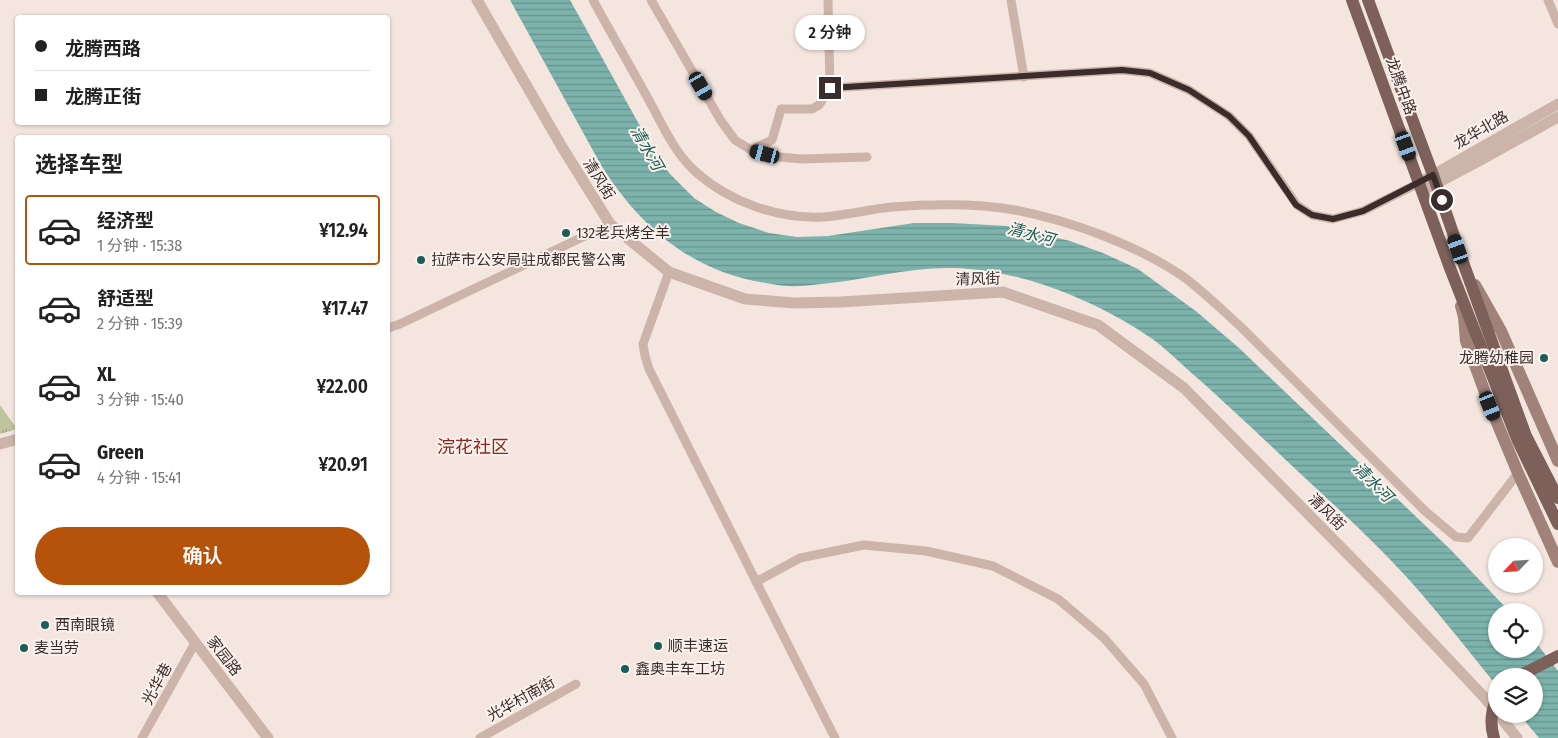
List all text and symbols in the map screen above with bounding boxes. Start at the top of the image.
callout: 2 分钟 [795,16,865,51]
text: 2 分钟 [809,23,851,42]
text: 龙腾西路 [65,37,141,60]
street label: 龙腾中路 [1382,55,1420,117]
car [687,69,714,103]
route end [819,77,841,99]
text: 龙腾正街 [65,85,141,108]
street label: 龙华北路 [1451,107,1511,153]
water label: 清水河 [627,122,669,176]
car [1393,129,1418,163]
car [748,143,781,165]
text: 选择车型 [35,151,123,178]
street label: 清风街 [579,155,619,203]
route start [1431,189,1453,211]
icon: car [37,208,82,253]
text: 经济型 [97,209,154,232]
text: ¥12.94 [319,219,368,242]
water label: 清水河 [1005,219,1060,250]
place label: 132老兵烤全羊 [576,224,670,242]
marker: 132老兵烤全羊 [560,227,572,239]
car [1446,232,1469,266]
text: 1 分钟 · 15:38 [97,236,182,255]
place label: 拉萨市公安局驻成都民警公寓 [431,251,626,269]
marker: 拉萨市公安局驻成都民警公寓 [415,254,427,266]
street label: 清风街 [955,270,1001,288]
icon: car [37,286,82,331]
text: 舒适型 [97,287,154,310]
text: ¥17.47 [322,297,368,320]
text: 2 分钟 · 15:39 [97,314,183,333]
place label: 龙腾幼稚园 [1459,349,1534,367]
marker: 龙腾幼稚园 [1538,352,1550,364]
text: XL [97,363,116,386]
icon: car [37,364,82,409]
text: ¥22.00 [317,375,368,398]
car [1477,389,1502,423]
text: 3 分钟 · 15:40 [97,390,184,409]
district label: 浣花社区 [437,436,509,458]
text: Green [97,441,144,464]
icon: car [37,442,82,487]
text: ¥20.91 [319,453,368,476]
water label: 清水河 [1349,458,1399,508]
text: 4 分钟 · 15:41 [97,468,181,487]
street label: 清风街 [1305,490,1349,534]
button: 确认 [35,527,370,585]
north arrow [1488,538,1542,592]
map controls [1488,538,1543,723]
button: locate [1488,603,1543,658]
place label: 西南眼镜 [55,616,115,634]
marker: 西南眼镜 [39,619,51,631]
street label: 家园路 [203,633,245,679]
place label: 顺丰速运 [668,637,728,655]
place label: 麦当劳 [34,639,79,657]
marker: 顺丰速运 [652,640,664,652]
marker: 麦当劳 [18,642,30,654]
street label: 光华巷 [138,660,176,708]
place label: 鑫奥丰车工坊 [635,660,725,678]
marker: 鑫奥丰车工坊 [619,663,631,675]
button: layers [1488,668,1543,723]
street label: 光华村南街 [484,673,558,725]

